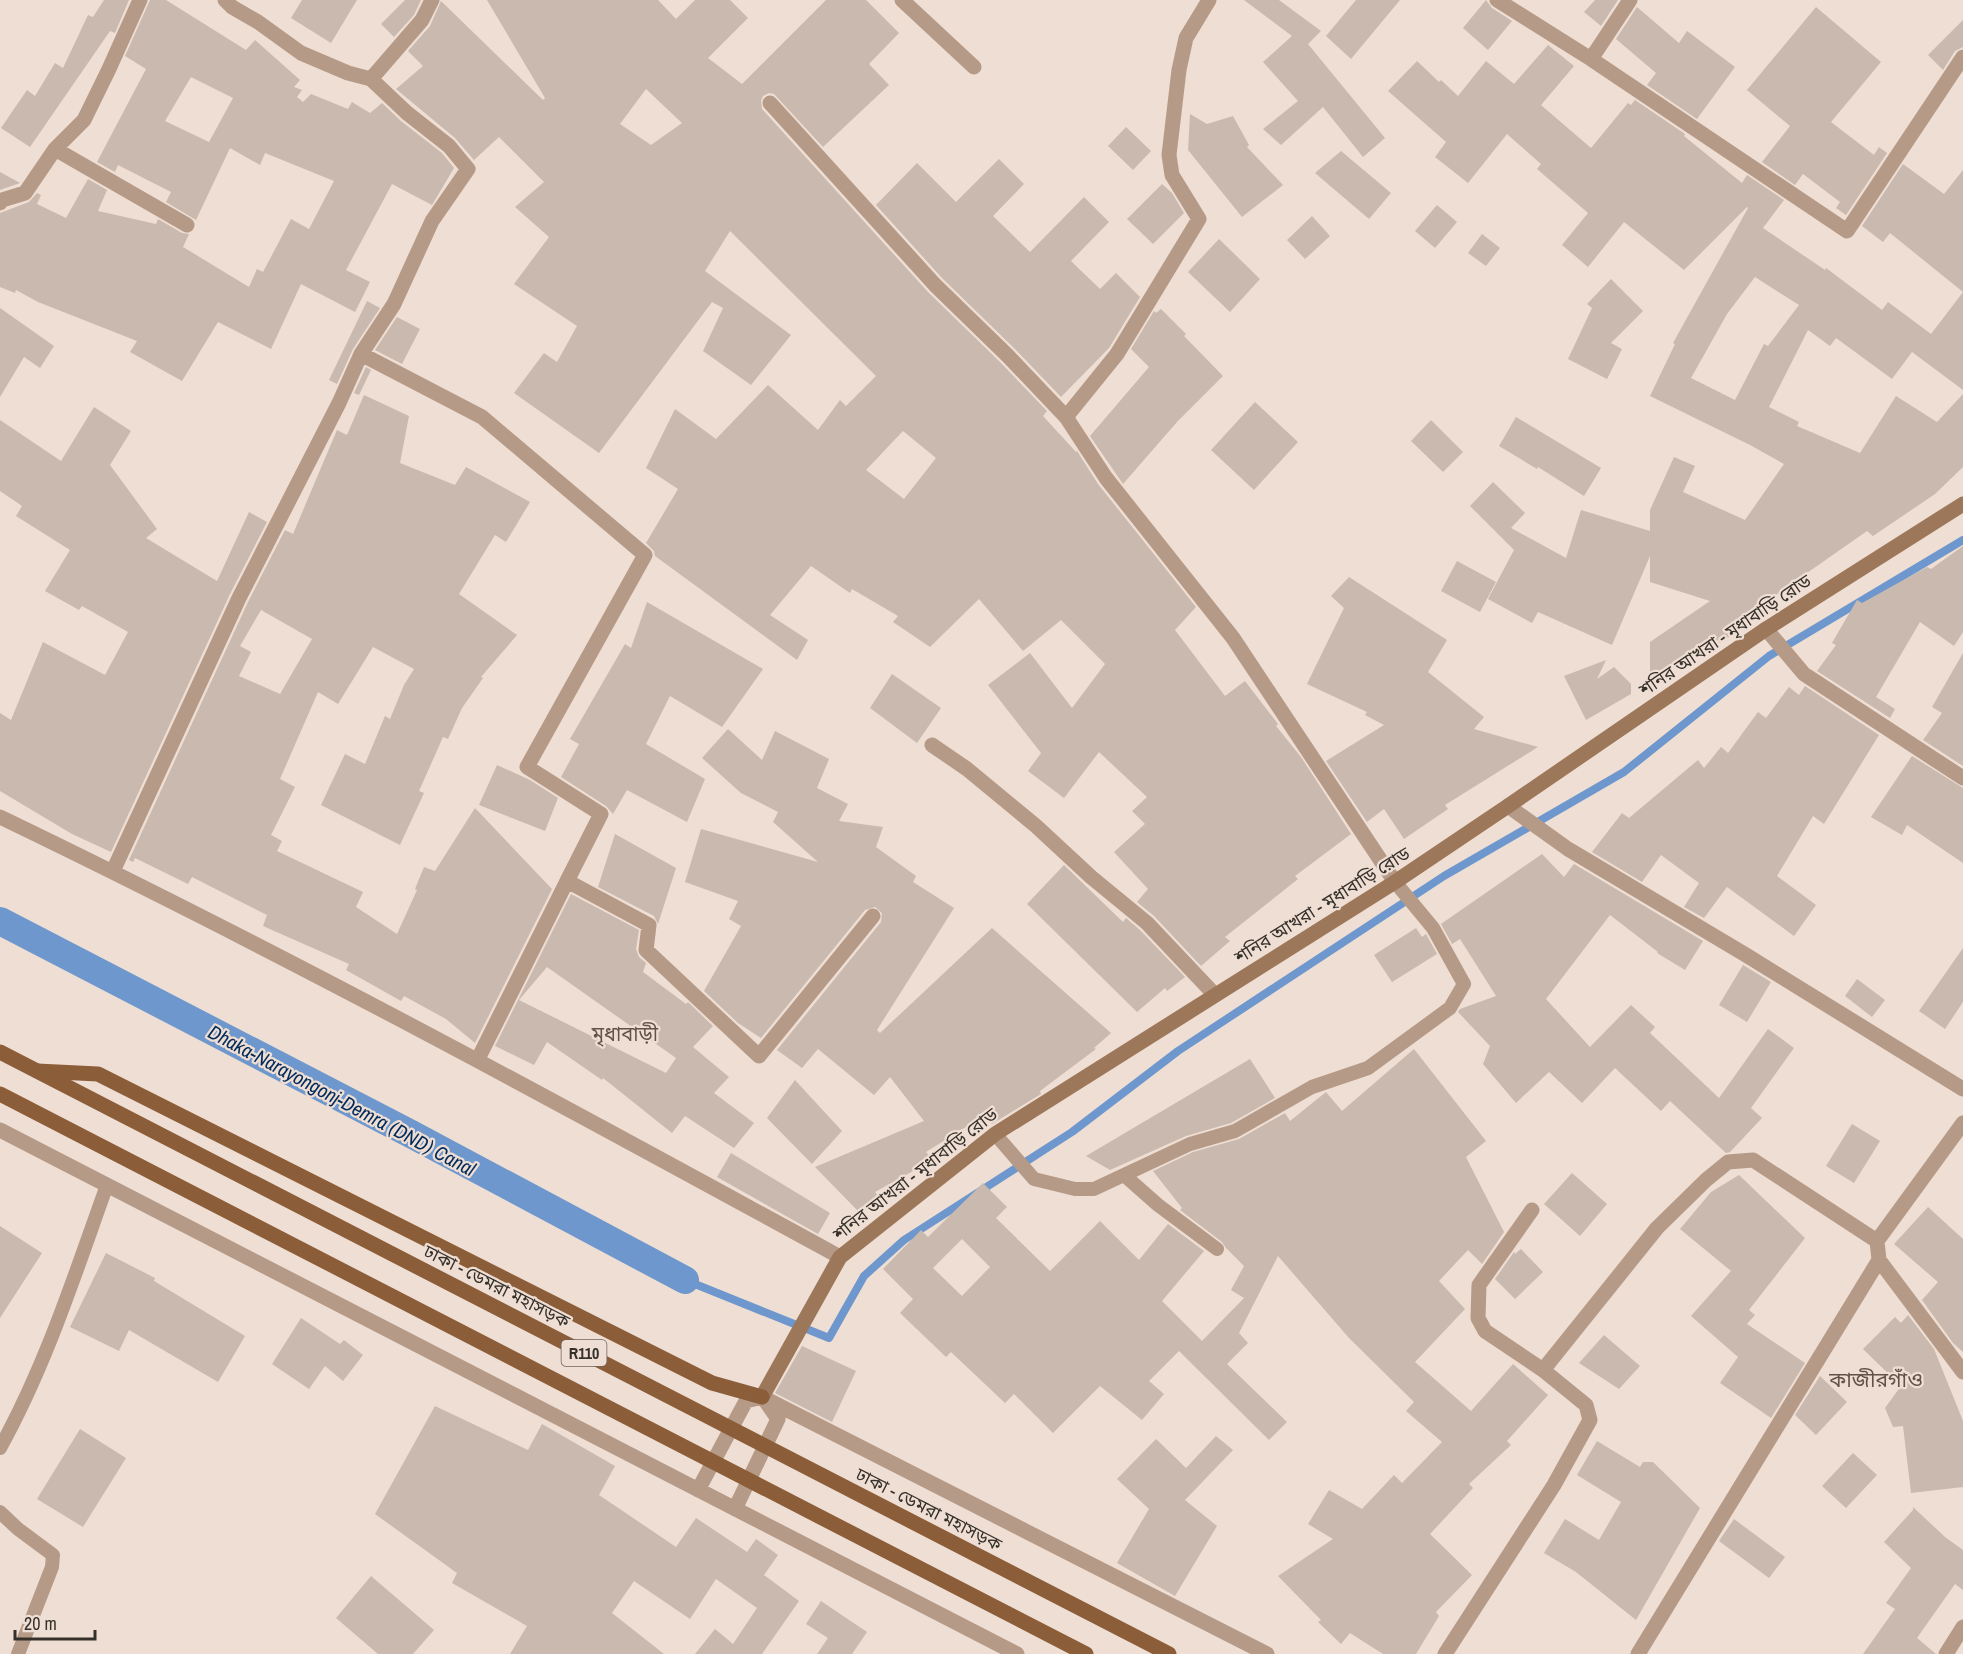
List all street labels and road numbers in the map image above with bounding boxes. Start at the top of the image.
street label: শনির আখরা - মৃধাবাড়ি রোড [1633,568,1816,703]
street label: শনির আখরা - মৃধাবাড়ি রোড [1229,841,1415,970]
street label: শনির আখরা - মৃধাবাড়ি রোড [827,1102,1003,1247]
street label: ঢাকা - ডেমরা মহাসড়ক [419,1238,575,1334]
road number: R110 [562,1340,606,1366]
street label: ঢাকা - ডেমরা মহাসড়ক [851,1461,1007,1557]

